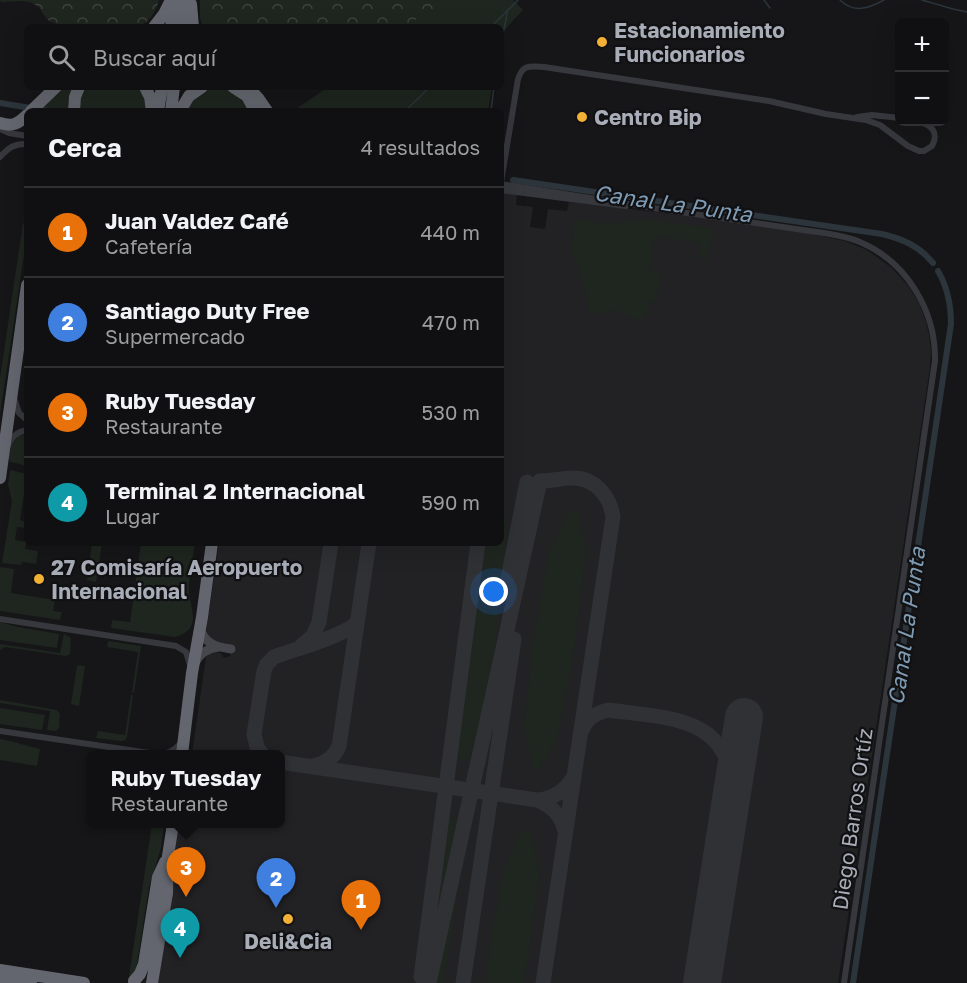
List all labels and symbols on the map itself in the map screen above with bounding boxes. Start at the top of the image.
place label: Estacionamiento Funcionarios [614,17,785,67]
marker: Estacionamiento Funcionarios [595,35,609,49]
place label: Centro Bip [594,104,702,130]
marker: Centro Bip [575,110,589,124]
water label: Canal La Punta [592,179,755,228]
water label: Canal La Punta [882,544,931,707]
place label: 27 Comisaría Aeropuerto Internacional [51,554,302,604]
marker: 27 Comisaría Aeropuerto Internacional [32,572,46,586]
your location [479,577,508,606]
street label: Diego Barros Ortíz [826,726,878,912]
pin: 3 [166,848,206,897]
pin: 2 [256,858,296,908]
pin: 1 [342,880,380,930]
pin: 4 [160,908,200,958]
marker: Deli&Cia [281,912,295,926]
place label: Deli&Cia [244,928,332,954]

